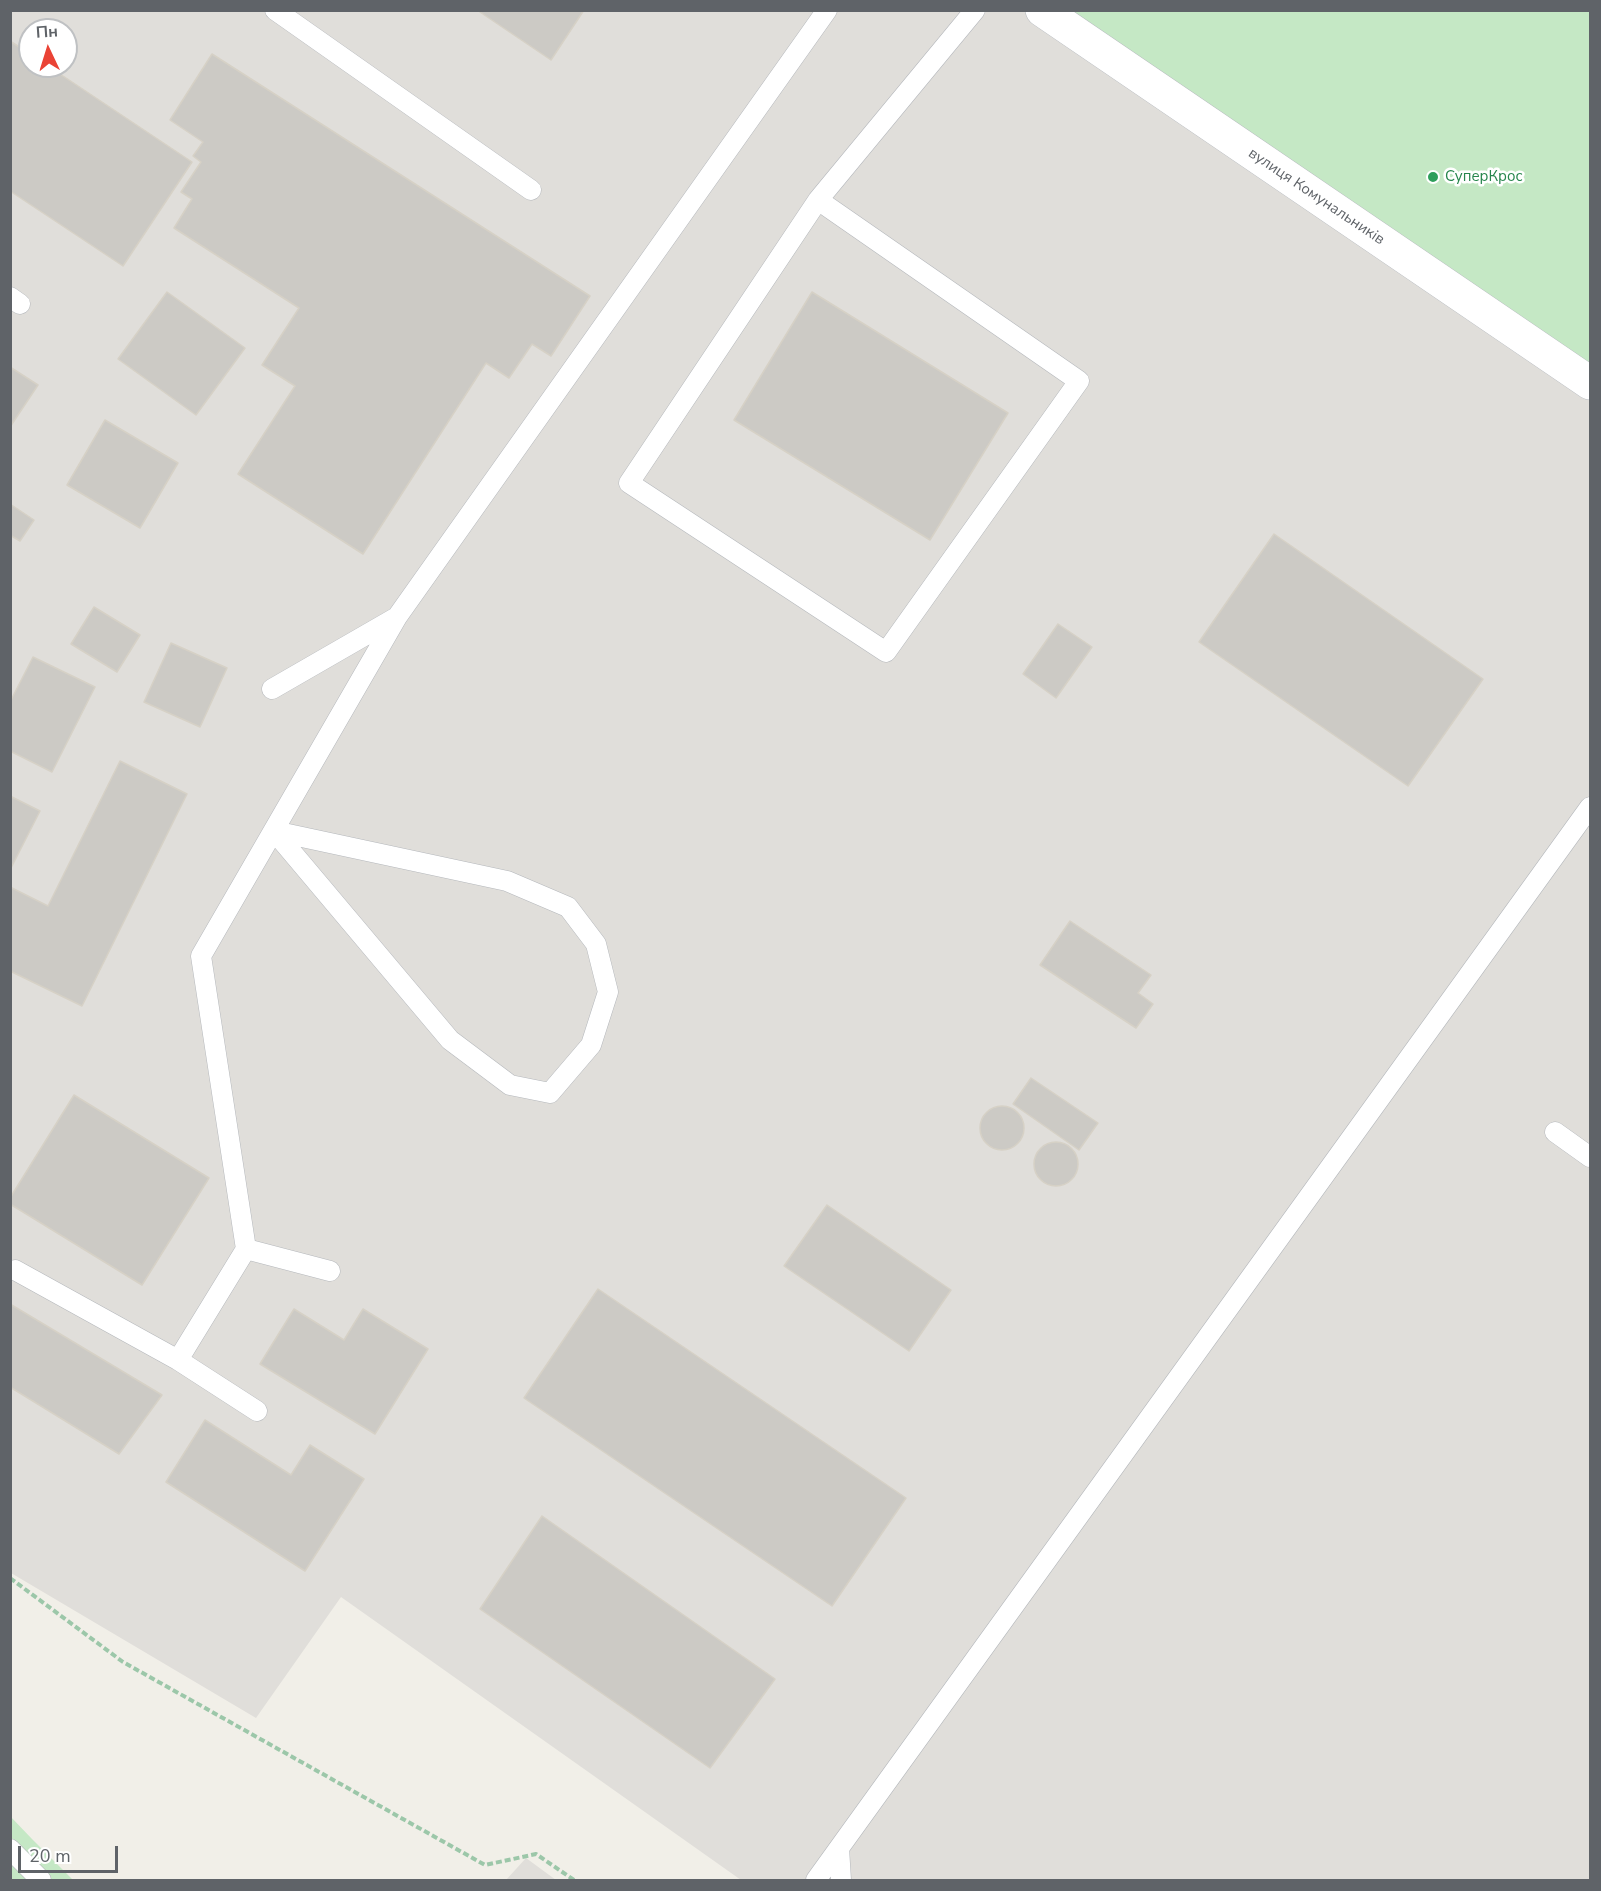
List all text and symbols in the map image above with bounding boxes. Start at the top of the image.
north arrow [18,18,78,78]
text: Пн [35,20,59,44]
street label: вулиця Комунальників [1244,145,1388,249]
place label: СуперКрос [1445,168,1523,186]
marker: СуперКрос [1426,170,1440,184]
scale bar [21,1834,122,1872]
text: 20 m [29,1844,71,1868]

